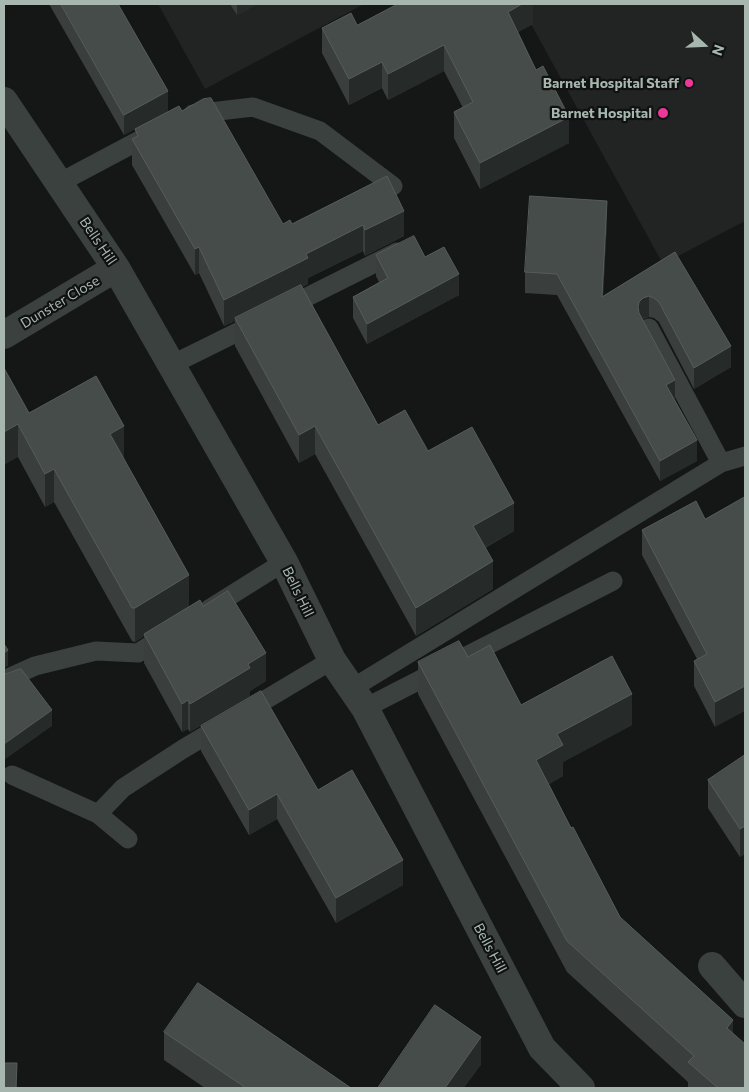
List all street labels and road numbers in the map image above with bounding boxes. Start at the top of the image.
street label: Bells Hill [76,214,120,268]
street label: Dunster Close [18,272,102,332]
street label: Bells Hill [279,564,317,620]
street label: Bells Hill [470,920,510,976]

